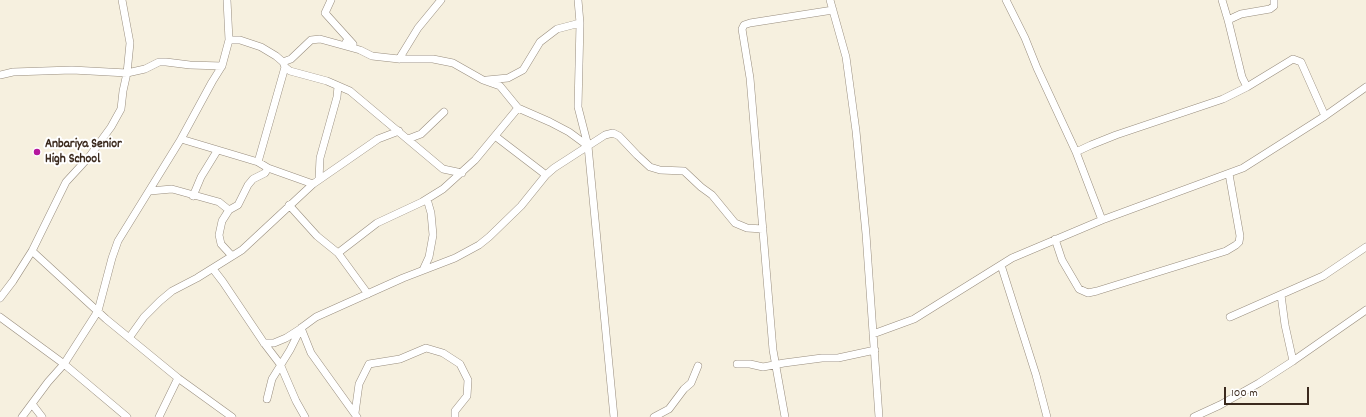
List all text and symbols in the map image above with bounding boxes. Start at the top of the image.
place label: Anbariya Senior High School [45,137,122,168]
marker: Anbariya Senior High School [32,147,42,157]
scale bar [1226,379,1311,405]
text: 100 m [1231,385,1258,402]

